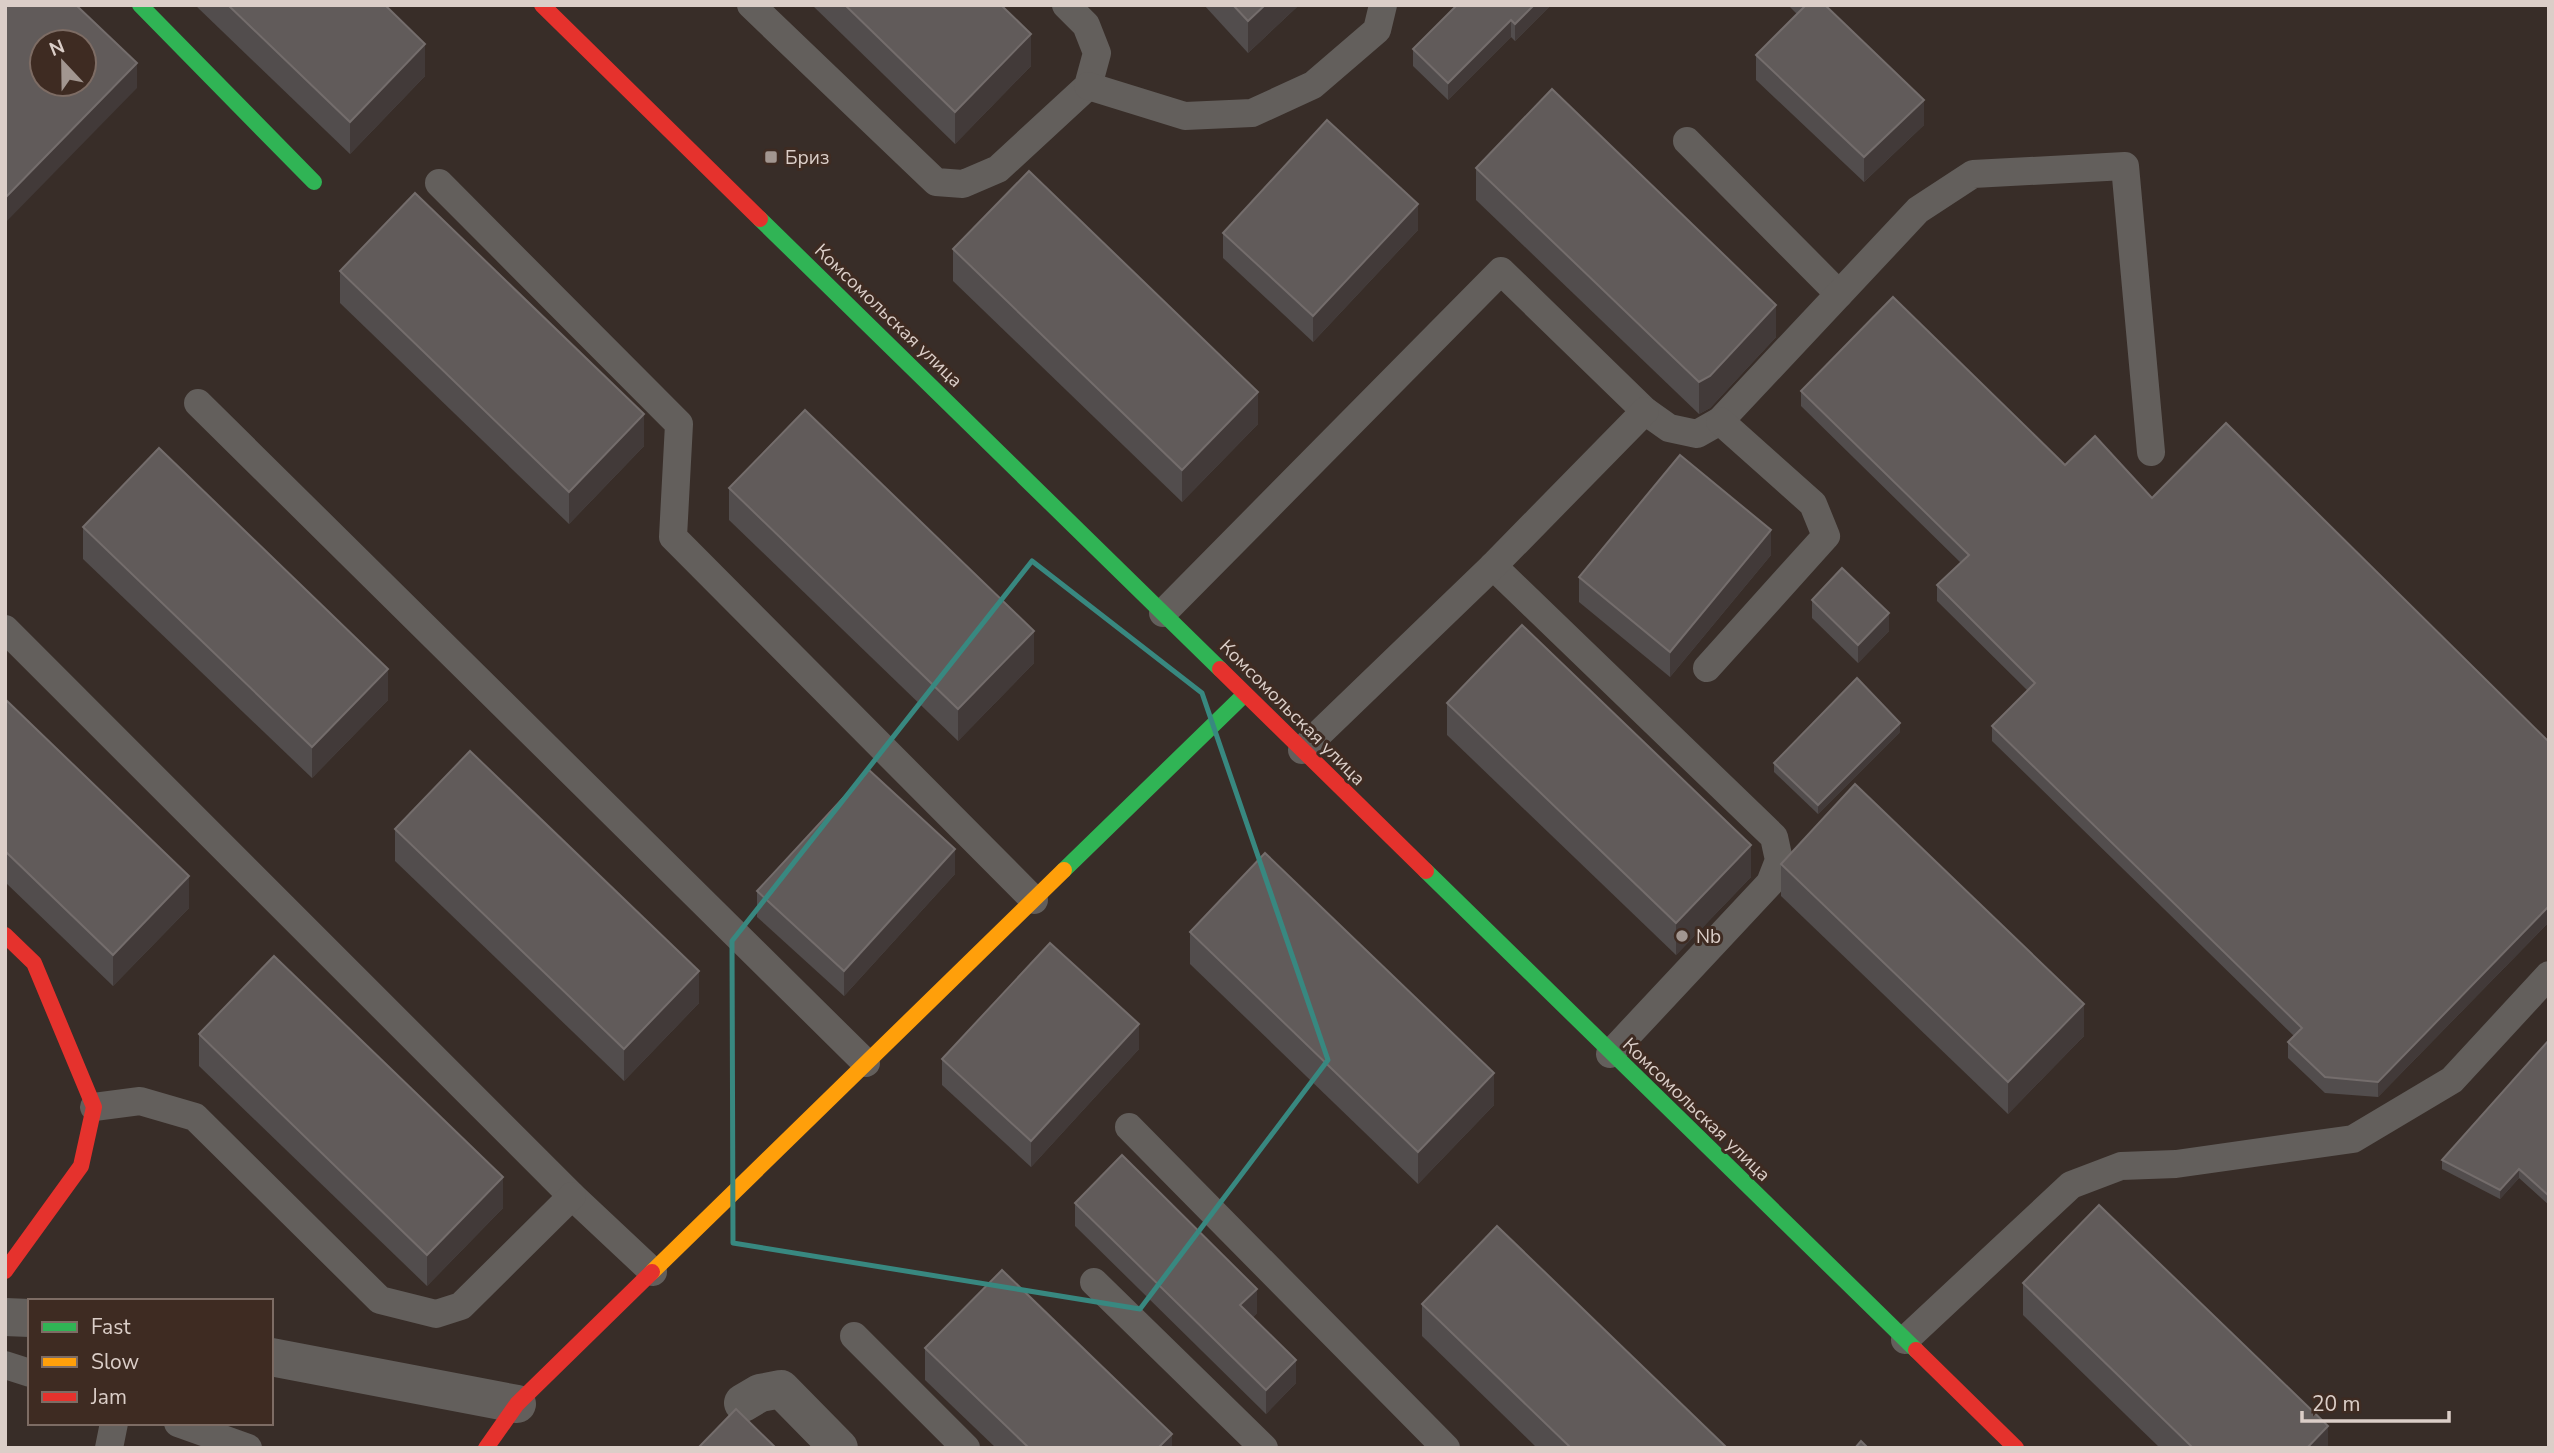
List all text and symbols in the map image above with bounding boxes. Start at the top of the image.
north arrow [28,28,98,98]
text: N [46,33,68,63]
place label: Бриз [785,145,829,171]
marker: Бриз [763,149,779,165]
street label: Комсомольская улица [809,238,968,393]
street label: Комсомольская улица [1214,634,1371,791]
place label: Nb [1696,924,1721,950]
marker: Nb [1674,928,1690,944]
street label: Комсомольская улица [1617,1032,1776,1187]
legend [28,1299,273,1425]
text: Fast [91,1313,131,1341]
text: Slow [91,1348,140,1376]
scale bar [2302,1380,2449,1424]
text: Jam [90,1383,127,1411]
text: 20 m [2312,1390,2361,1418]

